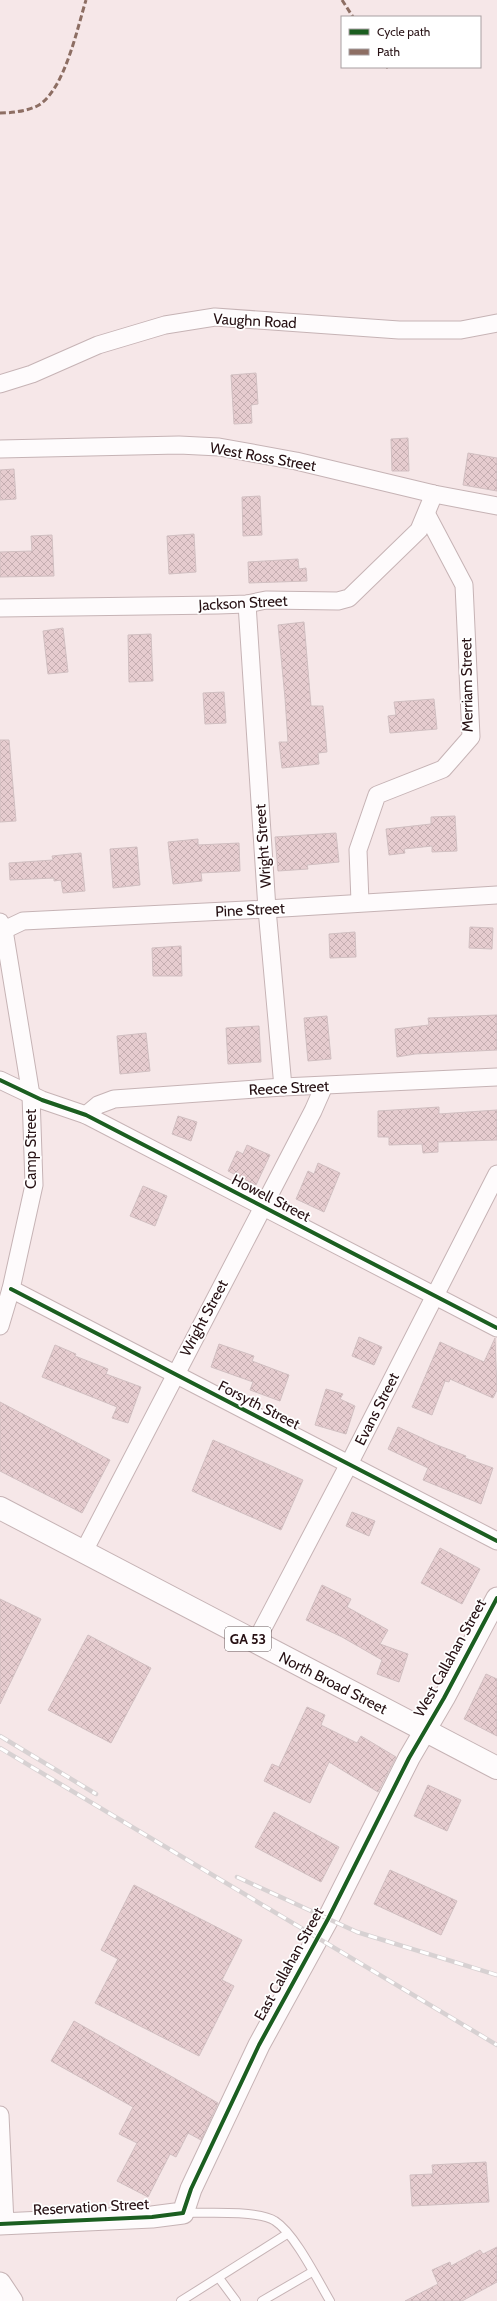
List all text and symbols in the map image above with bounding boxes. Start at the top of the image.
legend [341,16,481,68]
text: Cycle path [377,24,430,39]
text: Path [377,44,400,59]
street label: Vaughn Road [213,310,297,332]
street label: West Ross Street [209,439,317,475]
street label: Jackson Street [197,592,288,614]
street label: Merriam Street [457,638,477,732]
street label: Wright Street [251,803,275,889]
street label: Pine Street [215,899,285,921]
street label: Reece Street [248,1077,330,1099]
street label: Camp Street [22,1109,40,1189]
street label: Howell Street [229,1170,313,1226]
street label: Wright Street [176,1277,232,1359]
street label: Evans Street [351,1370,403,1448]
street label: Forsyth Street [215,1377,303,1433]
street label: West Callahan Street [410,1596,490,1720]
road number: GA 53 [225,1627,271,1651]
street label: North Broad Street [276,1648,390,1718]
street label: East Callahan Street [250,1904,328,2024]
street label: Reservation Street [32,2195,150,2219]

